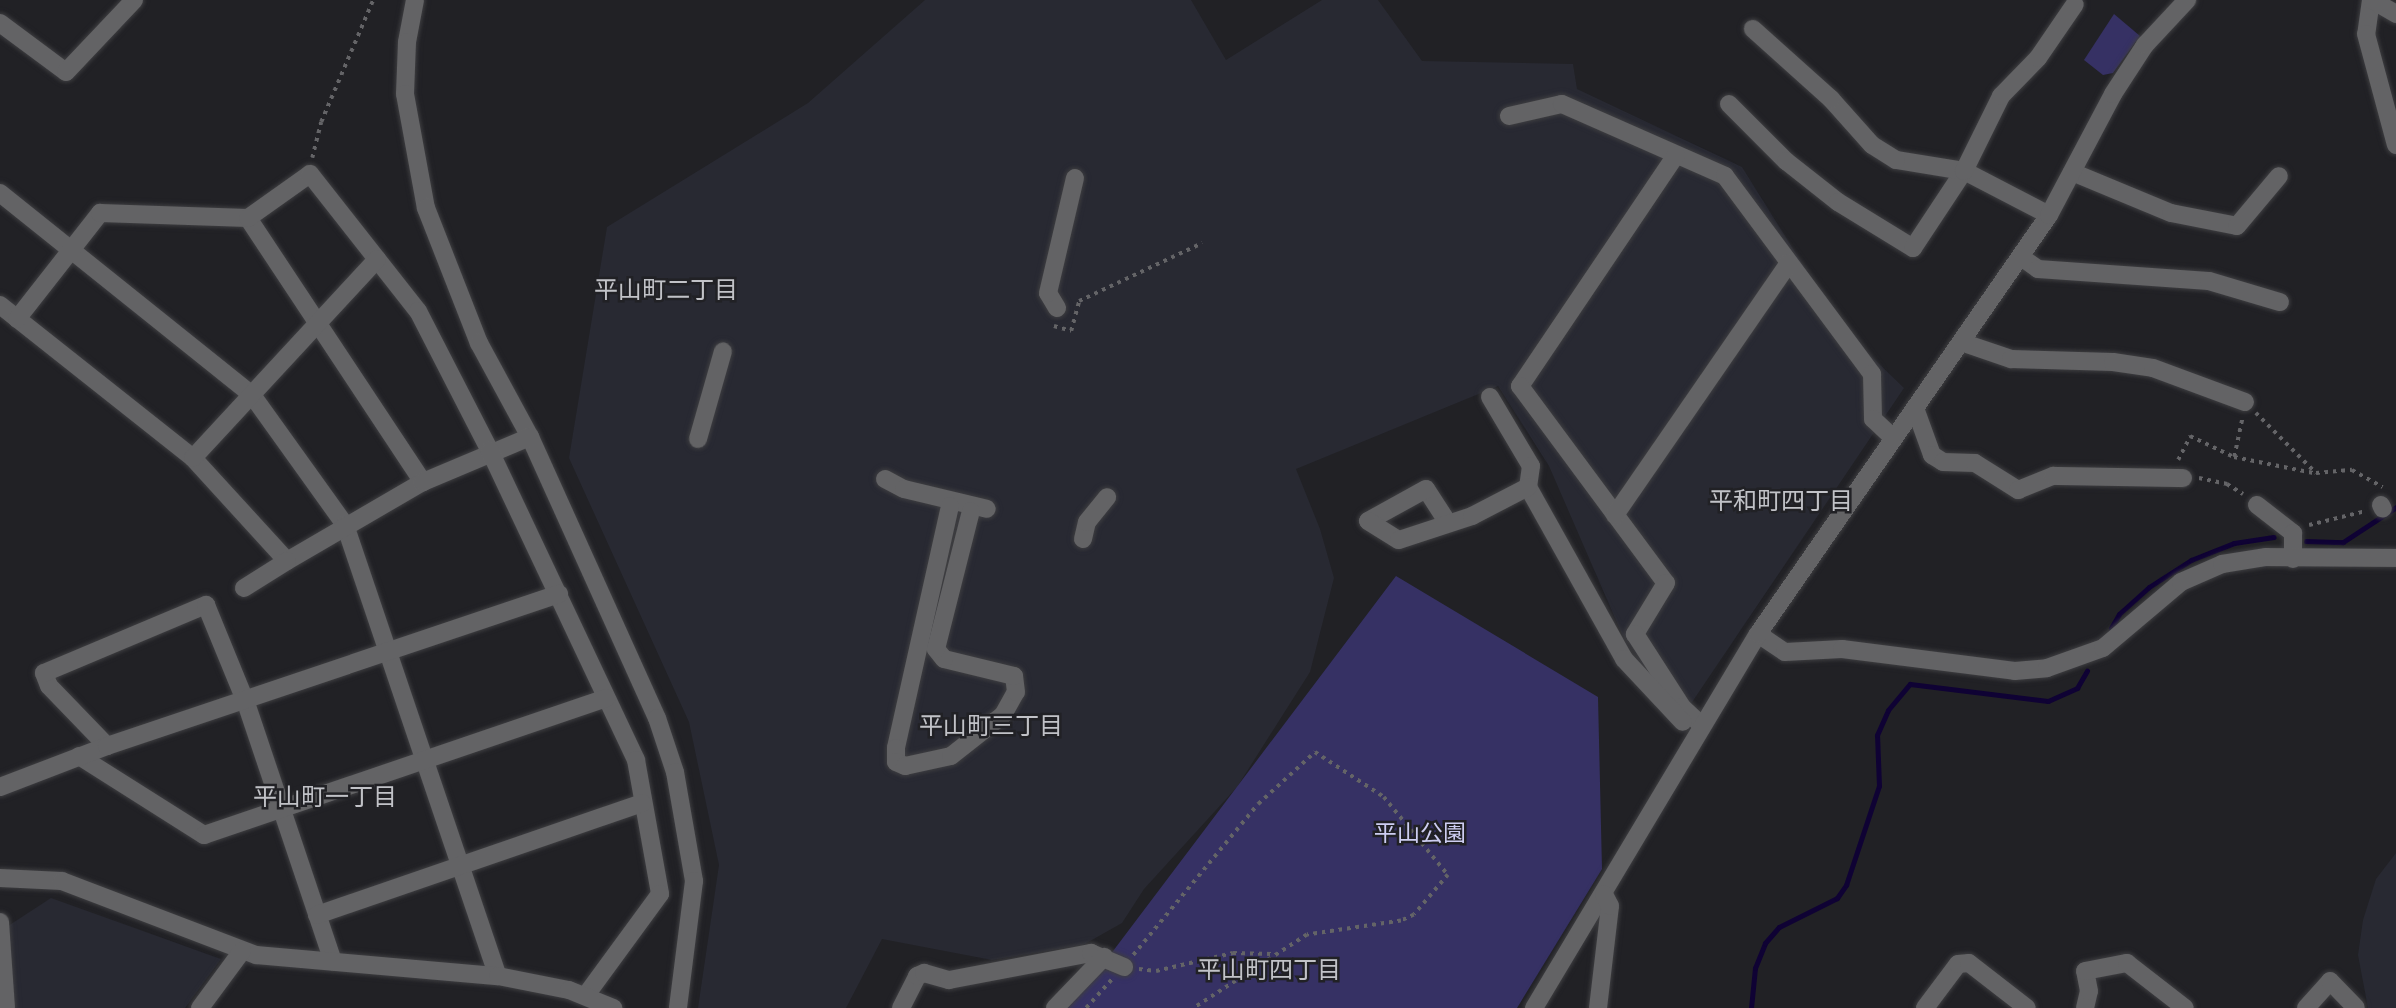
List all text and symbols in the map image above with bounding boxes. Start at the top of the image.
district label: 平山町二丁目 [594,276,738,304]
district label: 平和町四丁目 [1709,487,1853,515]
district label: 平山町三丁目 [919,712,1063,740]
district label: 平山町一丁目 [253,783,397,811]
park label: 平山公園 [1374,819,1466,847]
district label: 平山町四丁目 [1197,956,1341,984]

